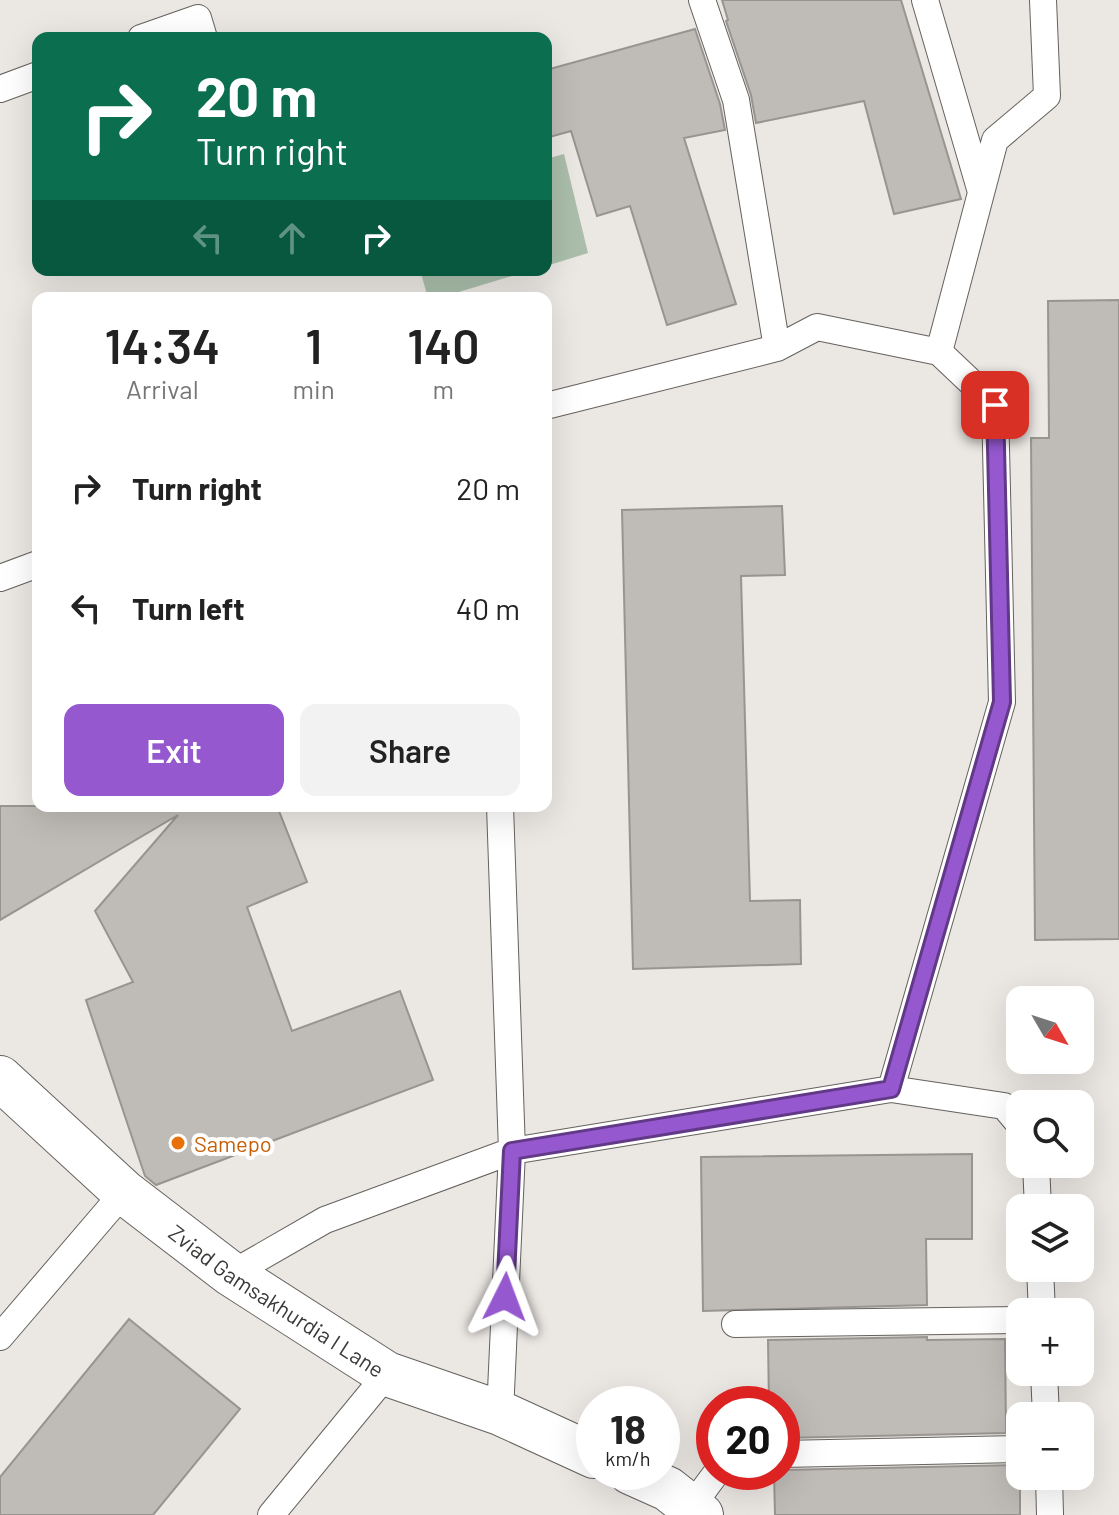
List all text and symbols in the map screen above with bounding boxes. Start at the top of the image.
text: 20 m [196,61,317,128]
icon: right [64,64,168,168]
text: Turn right [196,129,348,172]
icon: left [186,216,230,260]
icon: ahead [270,216,314,260]
icon: right [354,216,398,260]
text: 14:34 [104,316,220,374]
text: 1 [305,316,322,374]
text: 140 [407,316,480,374]
pin [961,371,1029,439]
text: Arrival [126,373,199,404]
text: min [293,373,335,404]
text: m [433,373,454,404]
icon: arrive [973,383,1017,427]
icon: right [64,466,108,510]
text: Turn right [132,470,262,506]
text: 20 m [456,470,520,506]
icon: left [64,586,108,630]
text: Turn left [132,590,245,626]
text: 40 m [456,590,520,626]
button: Exit [64,704,284,796]
button: Share [300,704,520,796]
north arrow [1006,986,1094,1074]
map controls [1006,986,1094,1490]
button: search [1006,1090,1094,1178]
place label: Samepo [194,1130,272,1156]
marker: Samepo [169,1134,187,1152]
button: layers [1006,1194,1094,1282]
street label: Zviad Gamsakhurdia I Lane [164,1219,389,1382]
position arrow [463,1255,547,1339]
button: + [1006,1298,1094,1386]
speed limit sign: 20 [696,1386,800,1490]
button: − [1006,1402,1094,1490]
text: 18 [610,1404,646,1452]
text: km/h [605,1446,651,1470]

